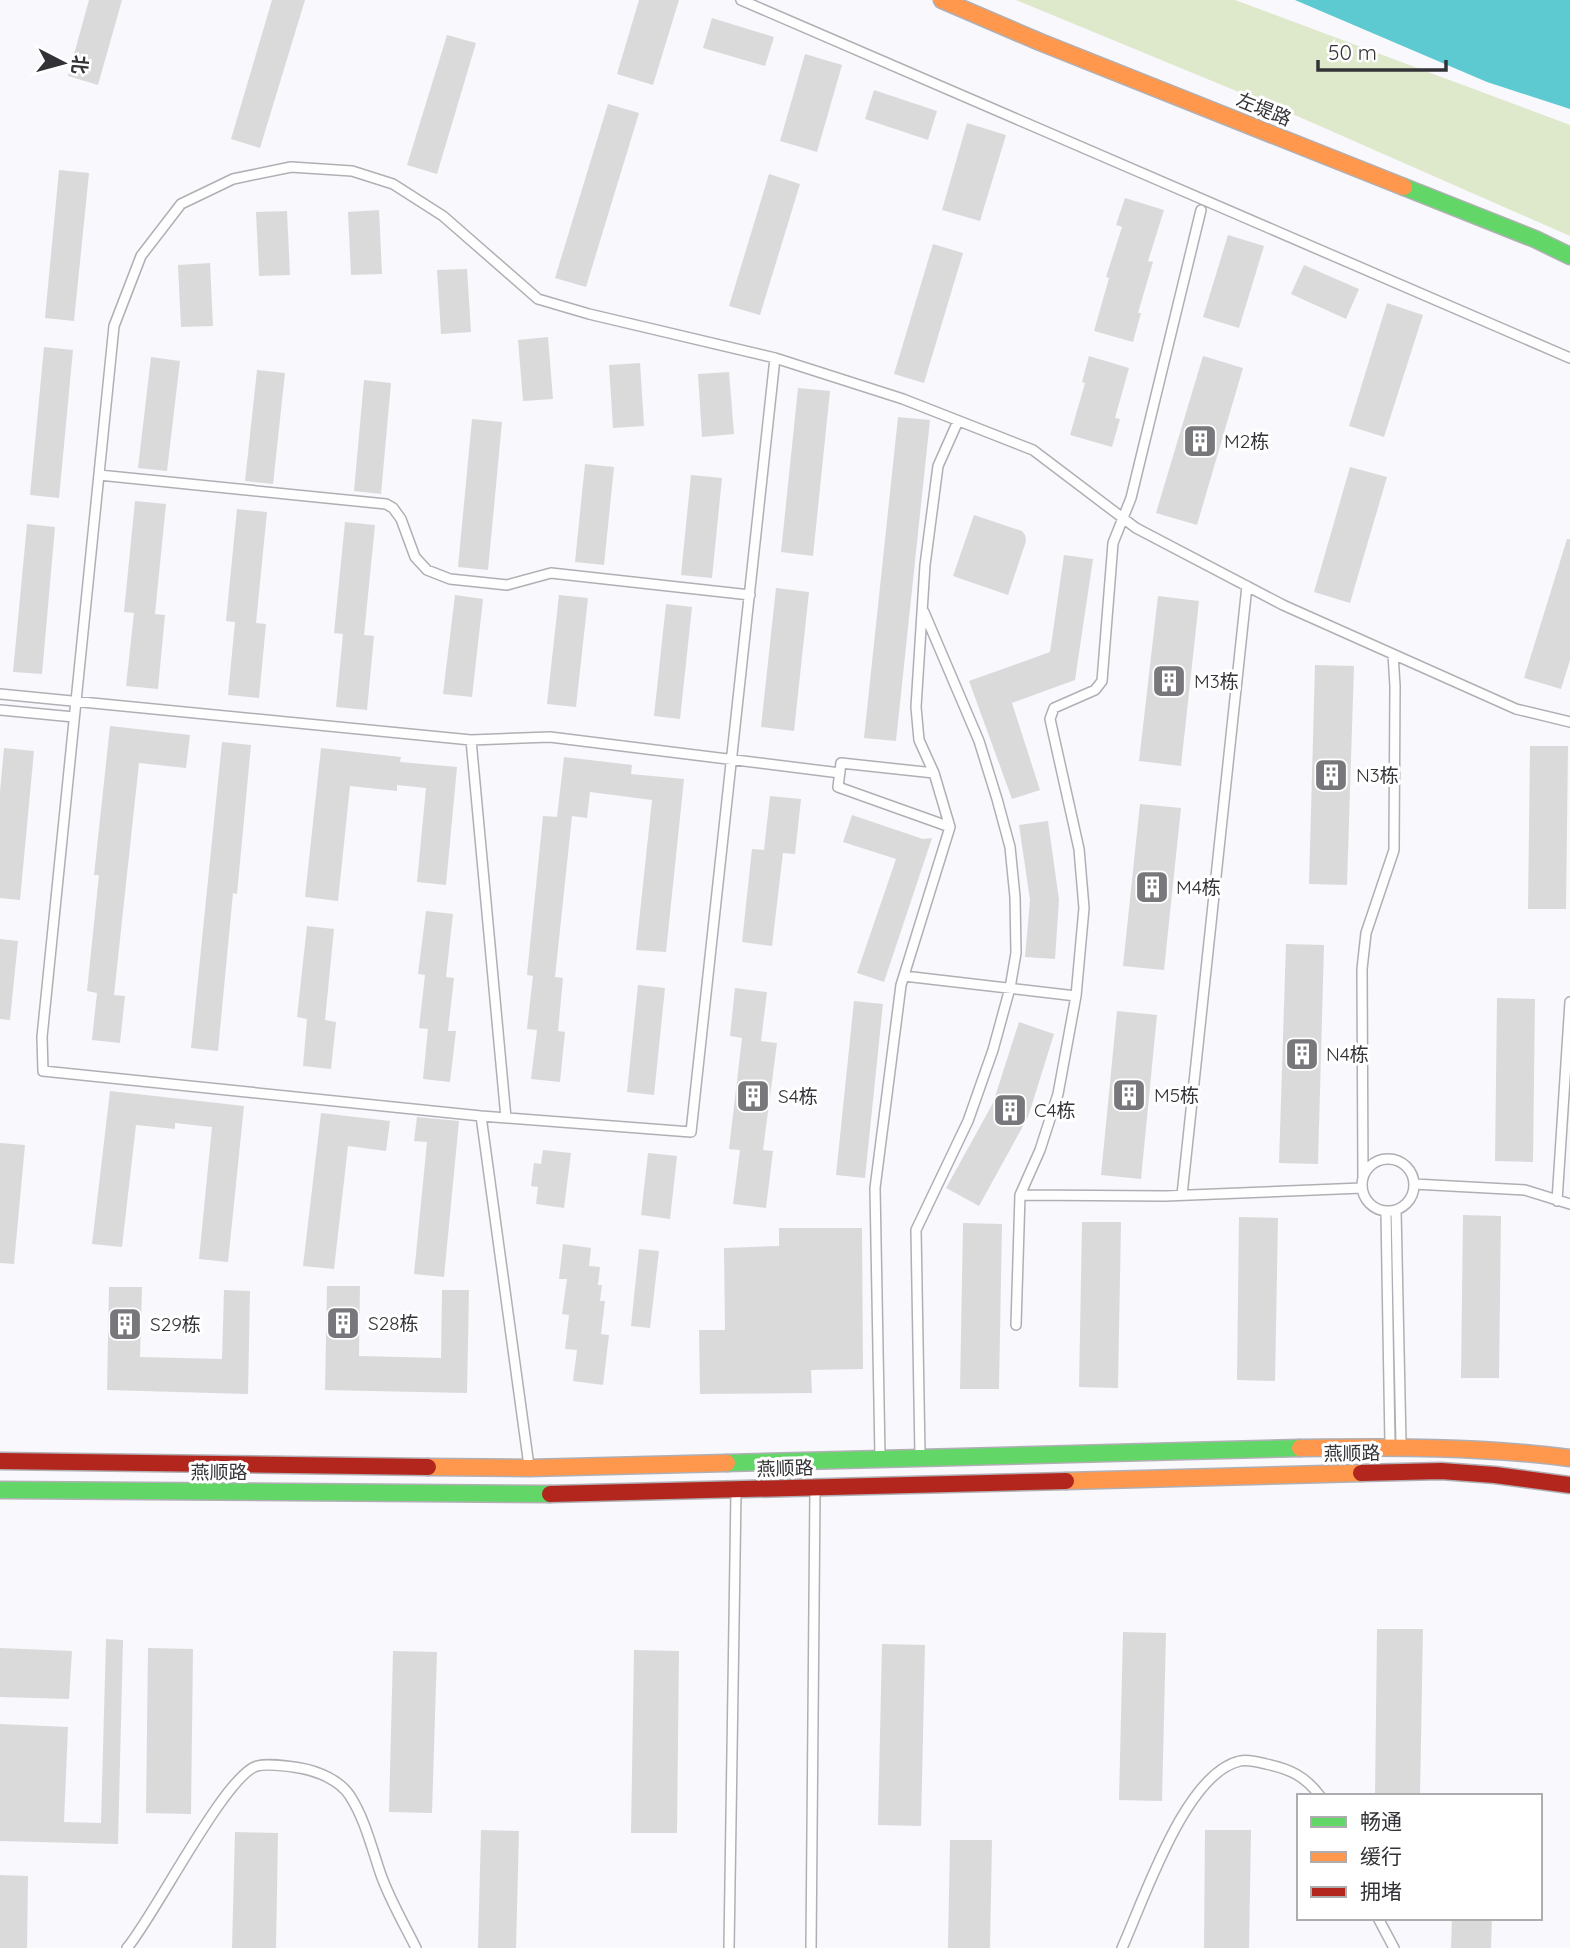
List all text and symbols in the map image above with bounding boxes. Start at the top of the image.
north arrow [28,28,98,98]
scale bar [1318,28,1446,72]
text: 50 m [1328,39,1377,65]
text: 北 [67,54,93,75]
street label: 左堤路 [1233,87,1295,131]
building icon: M2栋 [1181,422,1219,460]
place label: M2栋 [1224,429,1269,453]
building icon: M3栋 [1150,662,1188,700]
place label: M3栋 [1194,669,1239,693]
building icon: N3栋 [1312,756,1350,794]
place label: N3栋 [1356,763,1399,787]
building icon: M4栋 [1133,868,1171,906]
place label: M4栋 [1176,875,1221,899]
building icon: N4栋 [1283,1035,1321,1073]
place label: N4栋 [1326,1042,1369,1066]
building icon: M5栋 [1110,1076,1148,1114]
building icon: S4栋 [734,1077,772,1115]
place label: M5栋 [1154,1083,1199,1107]
place label: S4栋 [778,1084,818,1108]
building icon: C4栋 [991,1091,1029,1129]
place label: C4栋 [1034,1098,1075,1122]
building icon: S28栋 [324,1304,362,1342]
building icon: S29栋 [106,1305,144,1343]
place label: S28栋 [368,1311,418,1335]
place label: S29栋 [150,1312,201,1336]
street label: 燕顺路 [1323,1441,1381,1465]
street label: 燕顺路 [756,1455,814,1481]
street label: 燕顺路 [190,1460,248,1484]
legend [1297,1794,1542,1920]
text: 畅通 [1360,1808,1402,1834]
text: 缓行 [1360,1843,1402,1869]
text: 拥堵 [1360,1878,1402,1904]

